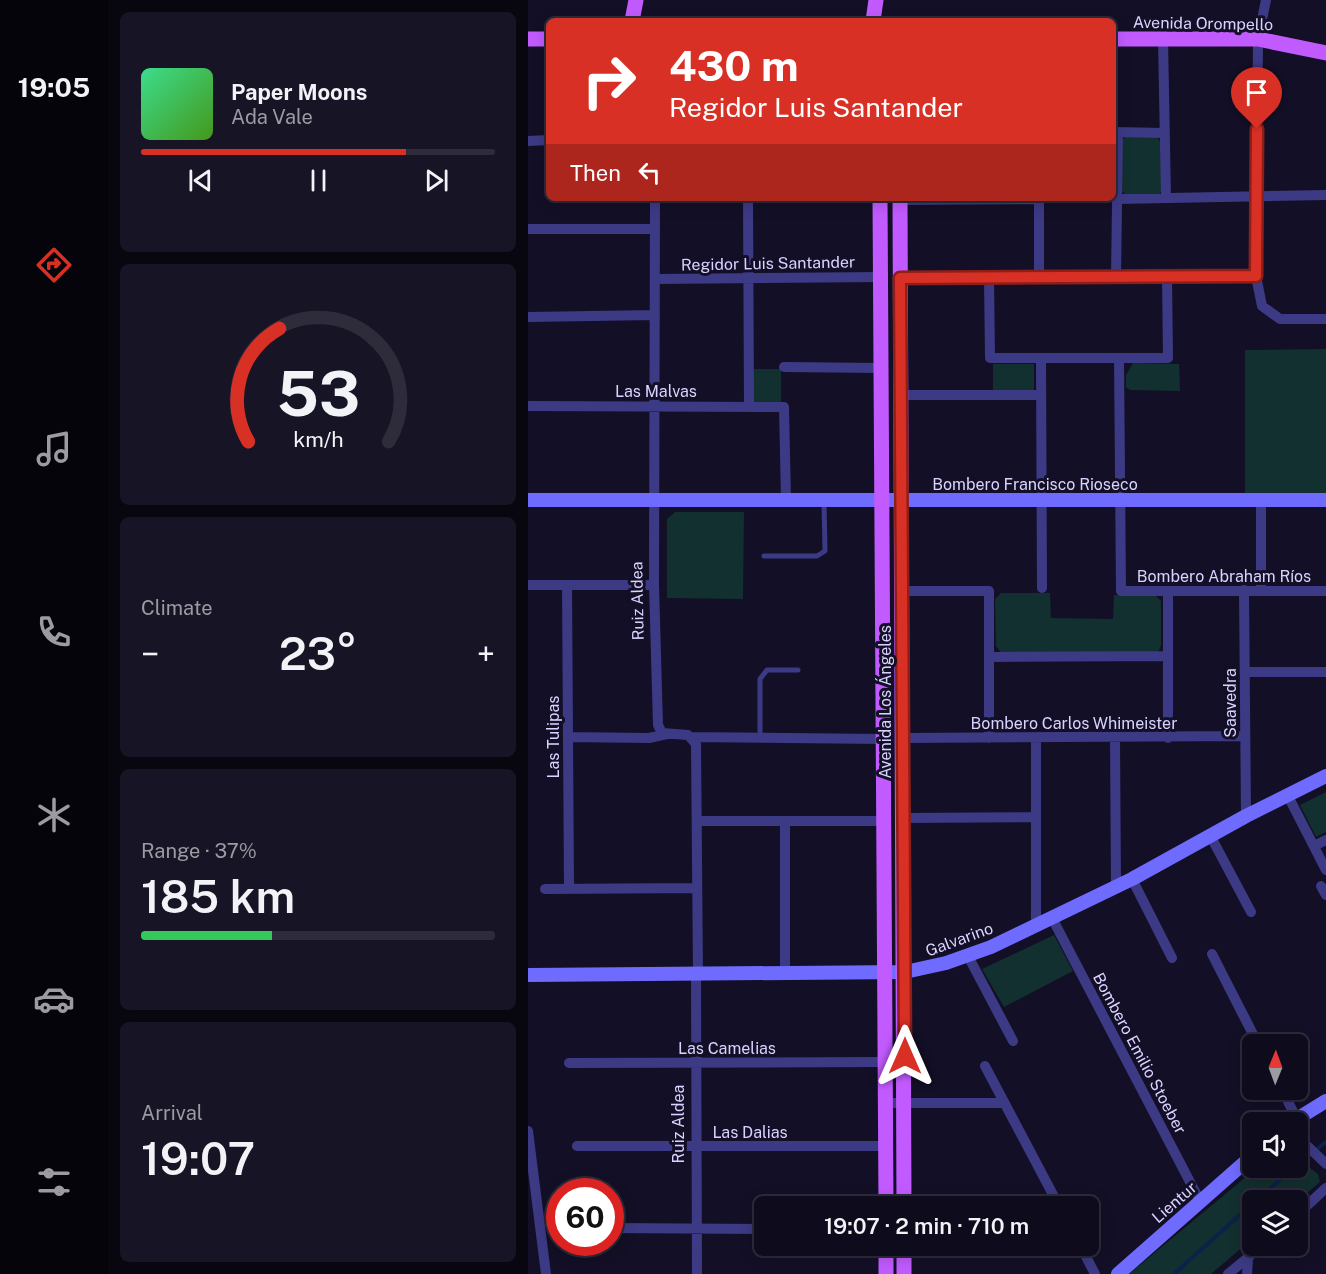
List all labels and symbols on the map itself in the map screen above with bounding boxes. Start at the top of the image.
street label: Avenida Orompello [1133,13,1273,34]
pin [1231,67,1282,129]
street label: Regidor Luis Santander [681,252,855,275]
street label: Las Malvas [615,382,697,401]
street label: Bombero Francisco Rioseco [932,475,1138,494]
street label: Ruiz Aldea [627,561,648,641]
street label: Bombero Abraham Ríos [1137,567,1311,586]
street label: Avenida Los Ángeles [875,625,895,779]
street label: Saavedra [1221,668,1240,738]
street label: Las Tulipas [544,696,563,778]
street label: Bombero Carlos Whimeister [971,714,1177,733]
street label: Galvarino [923,918,996,960]
street label: Bombero Emilio Stoeber [1089,969,1190,1137]
position arrow [873,1024,937,1088]
north arrow [1242,1034,1308,1100]
street label: Las Camelias [678,1039,776,1058]
street label: Ruiz Aldea [669,1085,688,1163]
street label: Las Dalias [712,1123,788,1142]
speed limit sign: 60 [546,1178,624,1256]
street label: Lientur [1148,1178,1201,1227]

